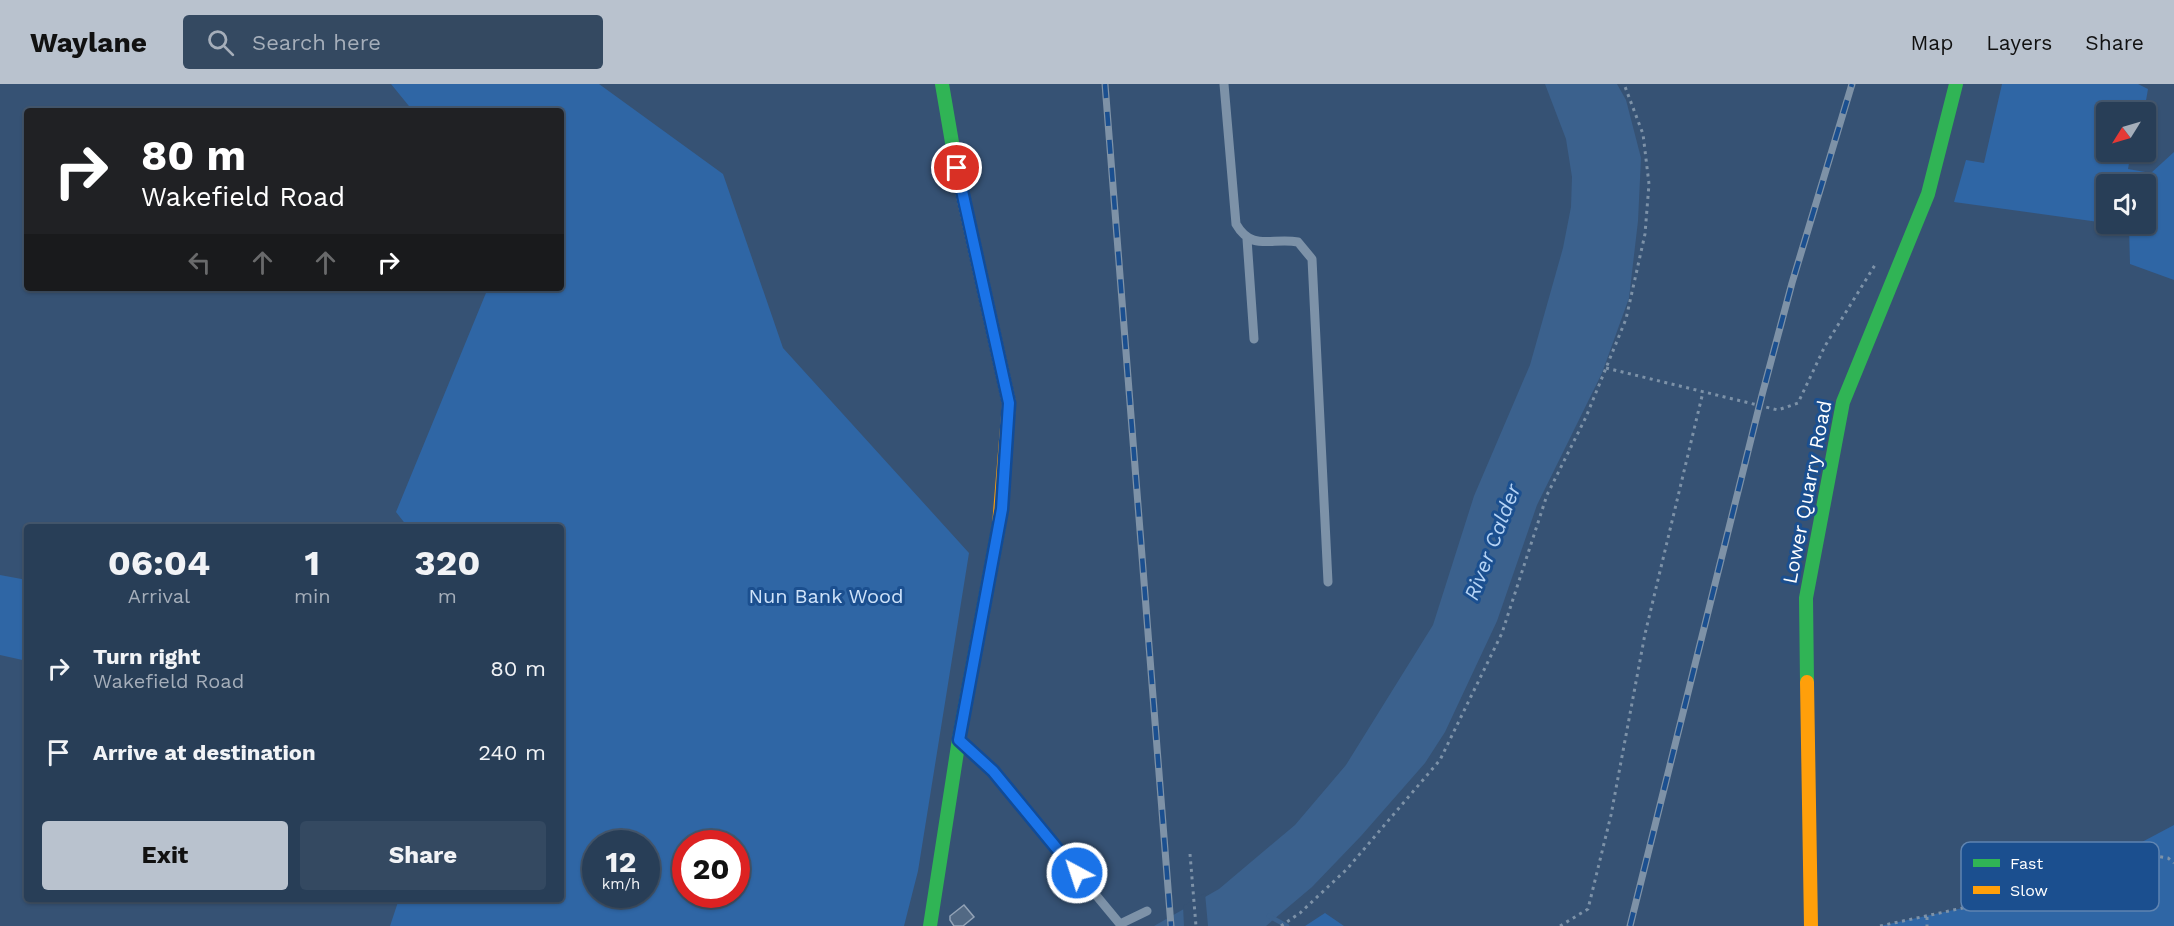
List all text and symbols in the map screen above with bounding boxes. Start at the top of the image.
search box [183,15,603,69]
text: Waylane [30,26,147,59]
icon: search [204,26,237,59]
text: Search here [252,30,381,55]
text: Map [1910,30,1953,55]
text: Layers [1986,30,2052,55]
text: Share [2085,30,2144,55]
north arrow [2096,102,2156,162]
map controls [2096,102,2156,234]
text: 80 m [141,131,246,180]
icon: right [42,132,120,210]
pin [931,142,982,193]
icon: arrive [940,151,973,184]
button: sound [2096,174,2156,234]
text: Wakefield Road [141,181,345,213]
icon: left [183,246,216,279]
icon: ahead [246,246,279,279]
icon: ahead [309,246,342,279]
icon: right [372,246,405,279]
street label: Lower Quarry Road [1777,398,1837,586]
water label: River Calder [1458,480,1526,604]
text: 06:04 [108,542,210,584]
text: 1 [305,542,320,584]
text: 320 [414,542,480,584]
text: Arrival [128,584,190,608]
text: min [294,584,331,608]
text: m [438,584,457,608]
park label: Nun Bank Wood [748,584,904,608]
text: Turn right [93,644,200,669]
icon: right [42,652,75,685]
text: 80 m [490,656,546,681]
text: Wakefield Road [93,669,244,693]
icon: arrive [42,736,75,769]
text: Arrive at destination [93,740,316,765]
text: 240 m [478,740,546,765]
button: Exit [42,821,288,890]
button: Share [300,821,546,890]
speed limit sign: 20 [672,830,750,908]
position arrow [1045,841,1109,905]
legend [1961,842,2159,911]
text: 12 [606,844,636,879]
text: Fast [2010,854,2043,873]
text: km/h [602,875,640,893]
text: Slow [2010,881,2048,900]

